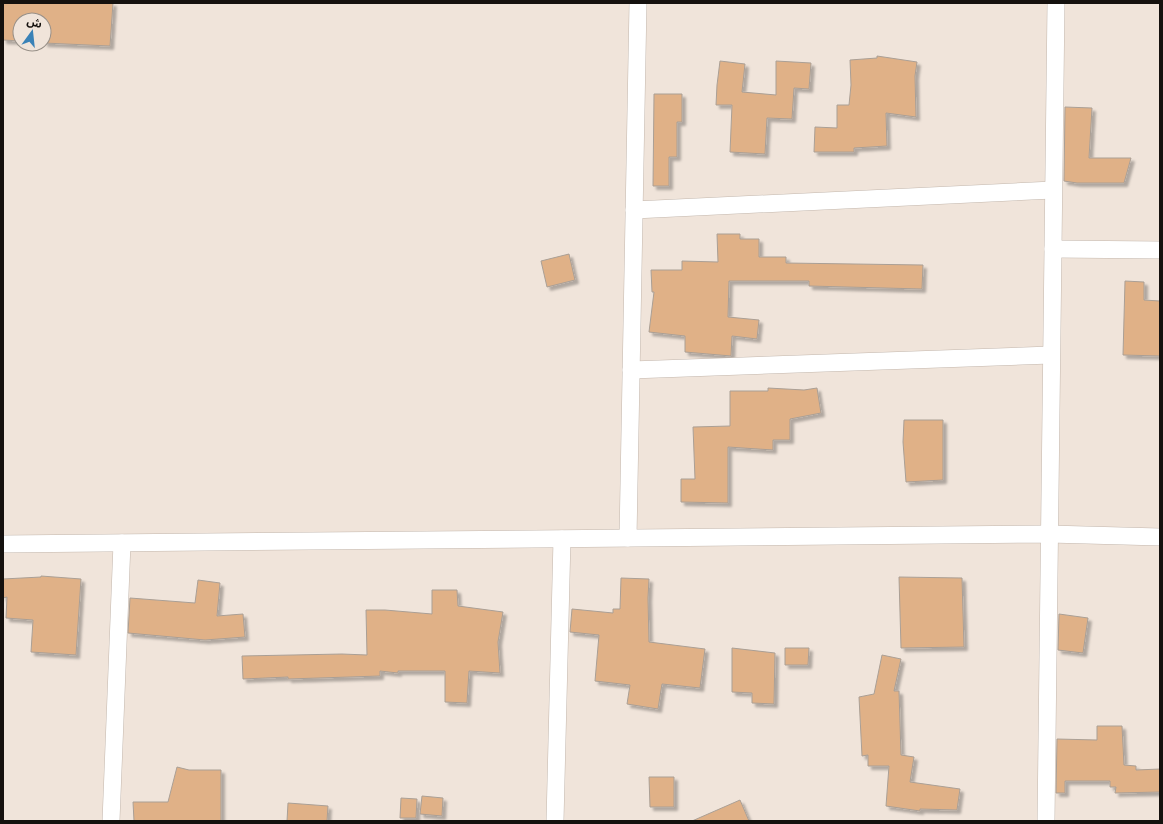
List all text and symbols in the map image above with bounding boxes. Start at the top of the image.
north arrow [12,12,52,52]
text: ش [25,14,44,31]

